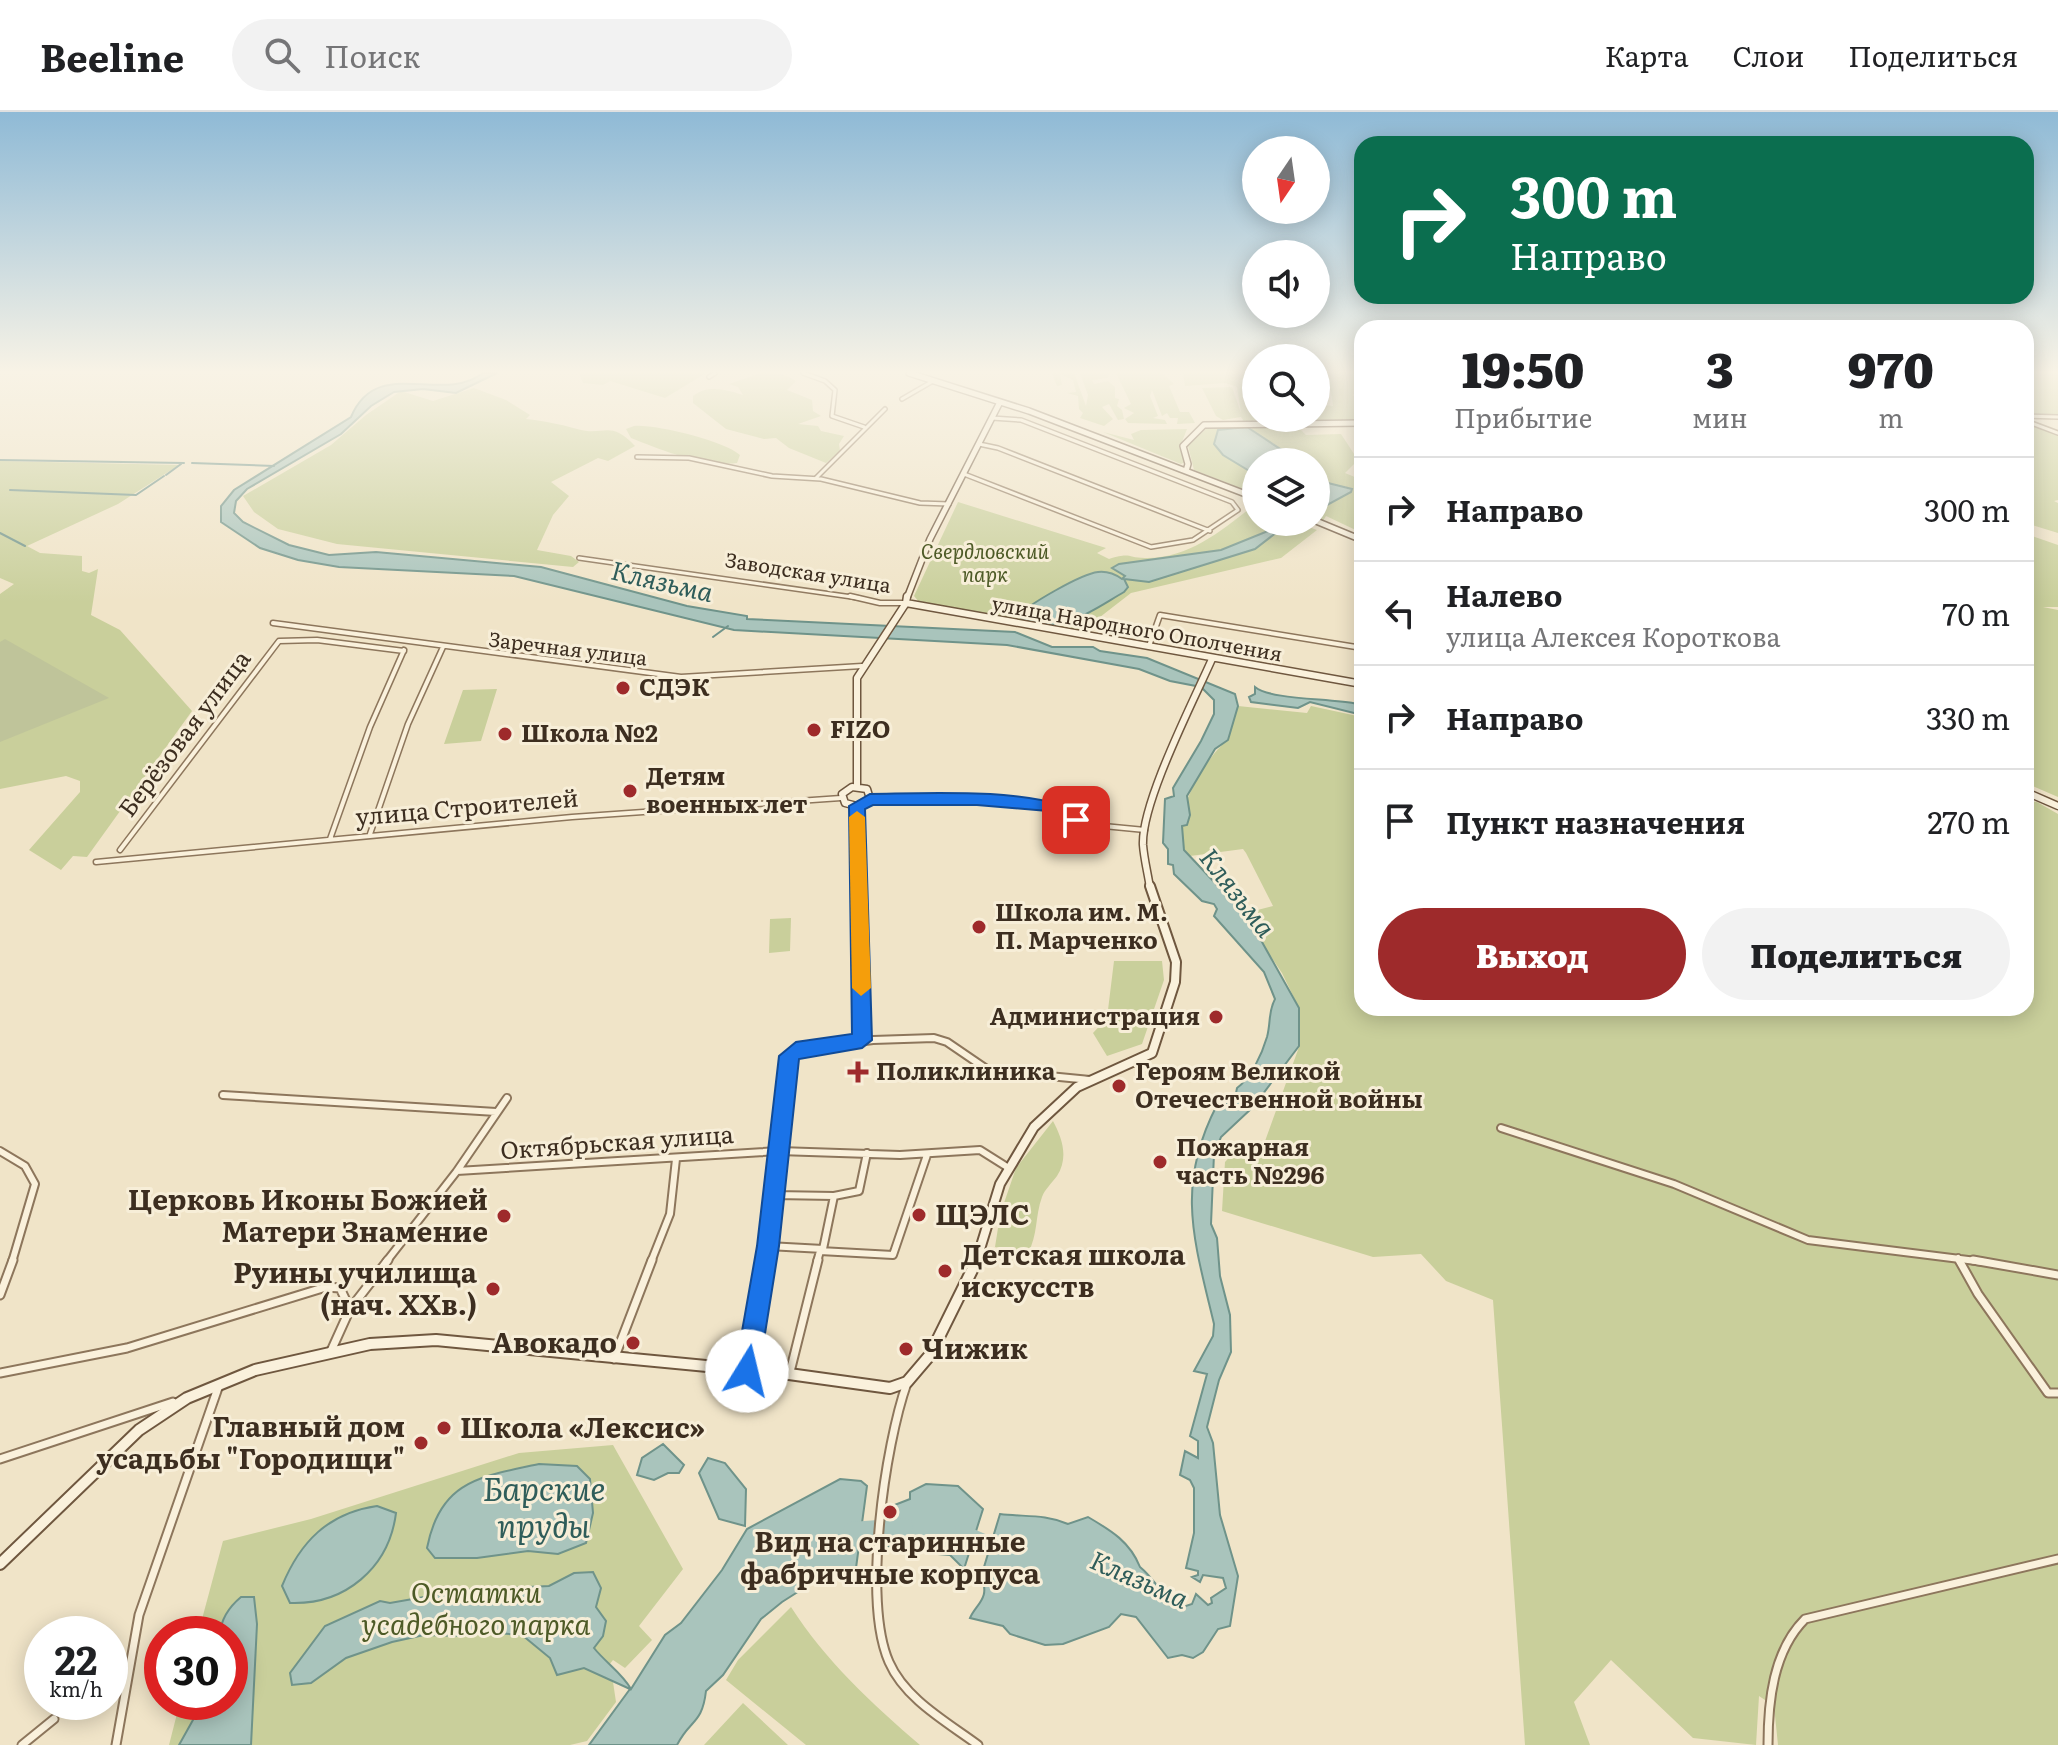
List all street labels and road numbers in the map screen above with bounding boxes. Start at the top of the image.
street label: Заводская улица [723,543,894,599]
street label: улица Народного Ополчения [990,587,1285,667]
street label: Заречная улица [487,622,649,672]
street label: Берёзовая улица [109,642,258,823]
street label: улица Строителей [354,778,580,833]
street label: Октябрьская улица [499,1115,735,1166]

